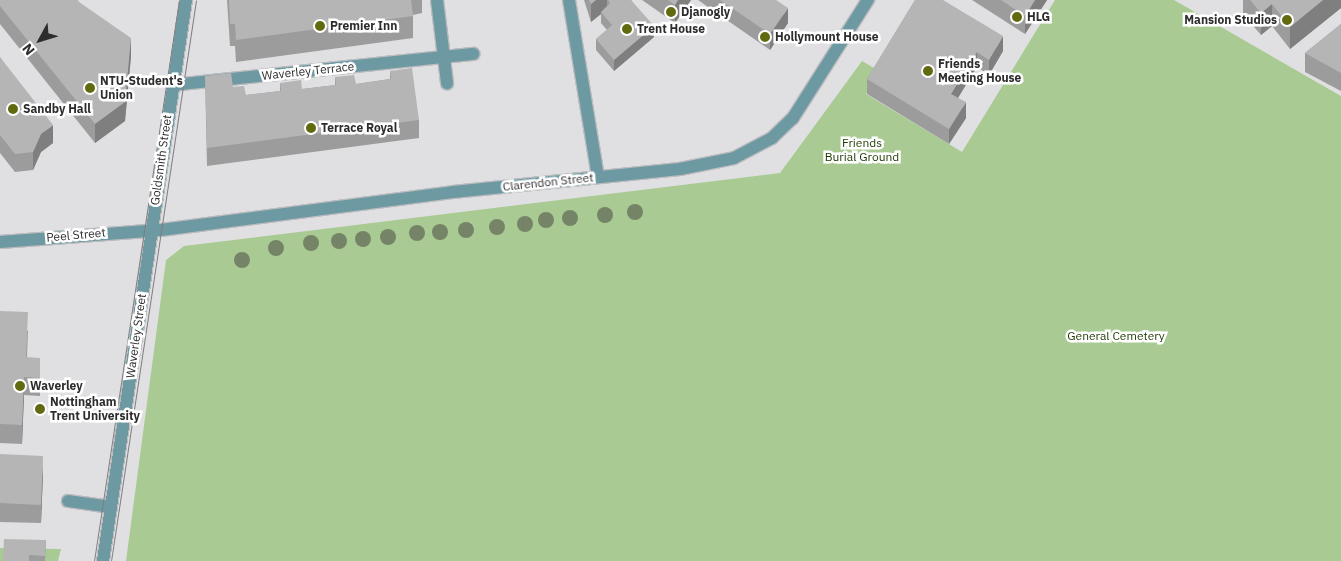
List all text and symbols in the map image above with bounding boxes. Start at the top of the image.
place label: Djanogly [681,5,730,19]
marker: Djanogly [665,6,677,18]
place label: HLG [1027,10,1050,24]
marker: HLG [1011,11,1023,23]
place label: Mansion Studios [1184,13,1277,27]
marker: Mansion Studios [1281,14,1293,26]
north arrow [15,15,65,65]
place label: Premier Inn [330,19,397,33]
marker: Premier Inn [314,20,326,32]
place label: Trent House [637,22,705,36]
marker: Trent House [621,23,633,35]
place label: Hollymount House [775,30,879,44]
marker: Hollymount House [759,31,771,43]
text: N [18,40,39,59]
place label: Friends Meeting House [938,57,1021,85]
street label: Waverley Terrace [261,59,355,83]
marker: Friends Meeting House [922,65,934,77]
place label: NTU-Student's Union [100,74,183,102]
marker: NTU-Student's Union [84,82,96,94]
place label: Sandby Hall [23,102,91,116]
marker: Sandby Hall [7,103,19,115]
street label: Goldsmith Street [148,114,174,206]
place label: Terrace Royal [321,121,397,135]
marker: Terrace Royal [305,122,317,134]
park label: Friends Burial Ground [825,136,899,164]
street label: Clarendon Street [502,170,594,194]
street label: Peel Street [46,225,106,245]
street label: Waverley Street [123,293,149,379]
park label: General Cemetery [1067,329,1165,343]
place label: Waverley [30,379,83,393]
marker: Waverley [14,380,26,392]
place label: Nottingham Trent University [50,395,140,423]
marker: Nottingham Trent University [34,403,46,415]

